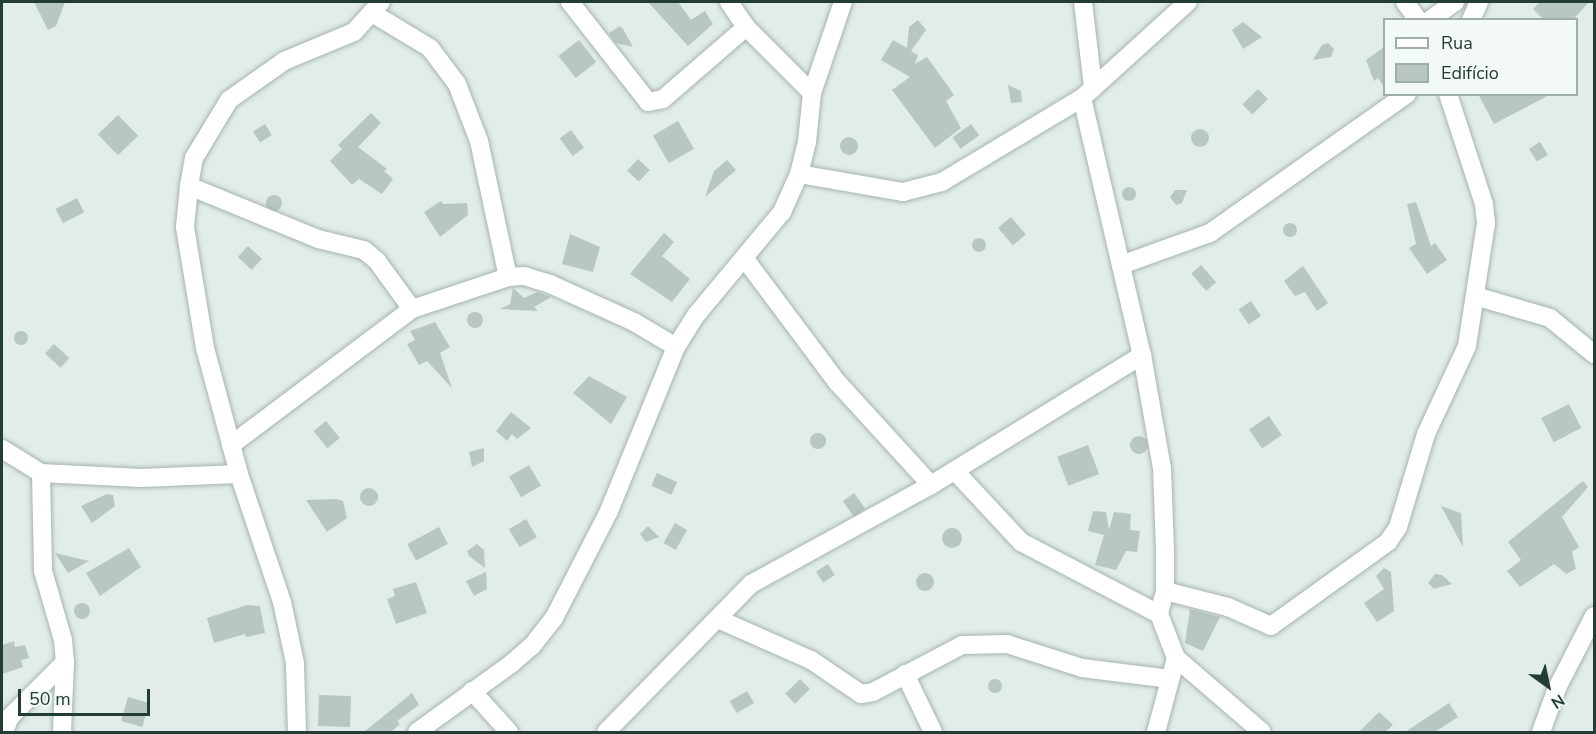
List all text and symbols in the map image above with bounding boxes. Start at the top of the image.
legend [1383,18,1578,96]
text: Rua [1441,31,1473,55]
text: Edifício [1441,61,1499,85]
north arrow [1518,656,1578,716]
scale bar [21,677,153,715]
text: 50 m [29,687,71,711]
text: N [1547,689,1569,714]

